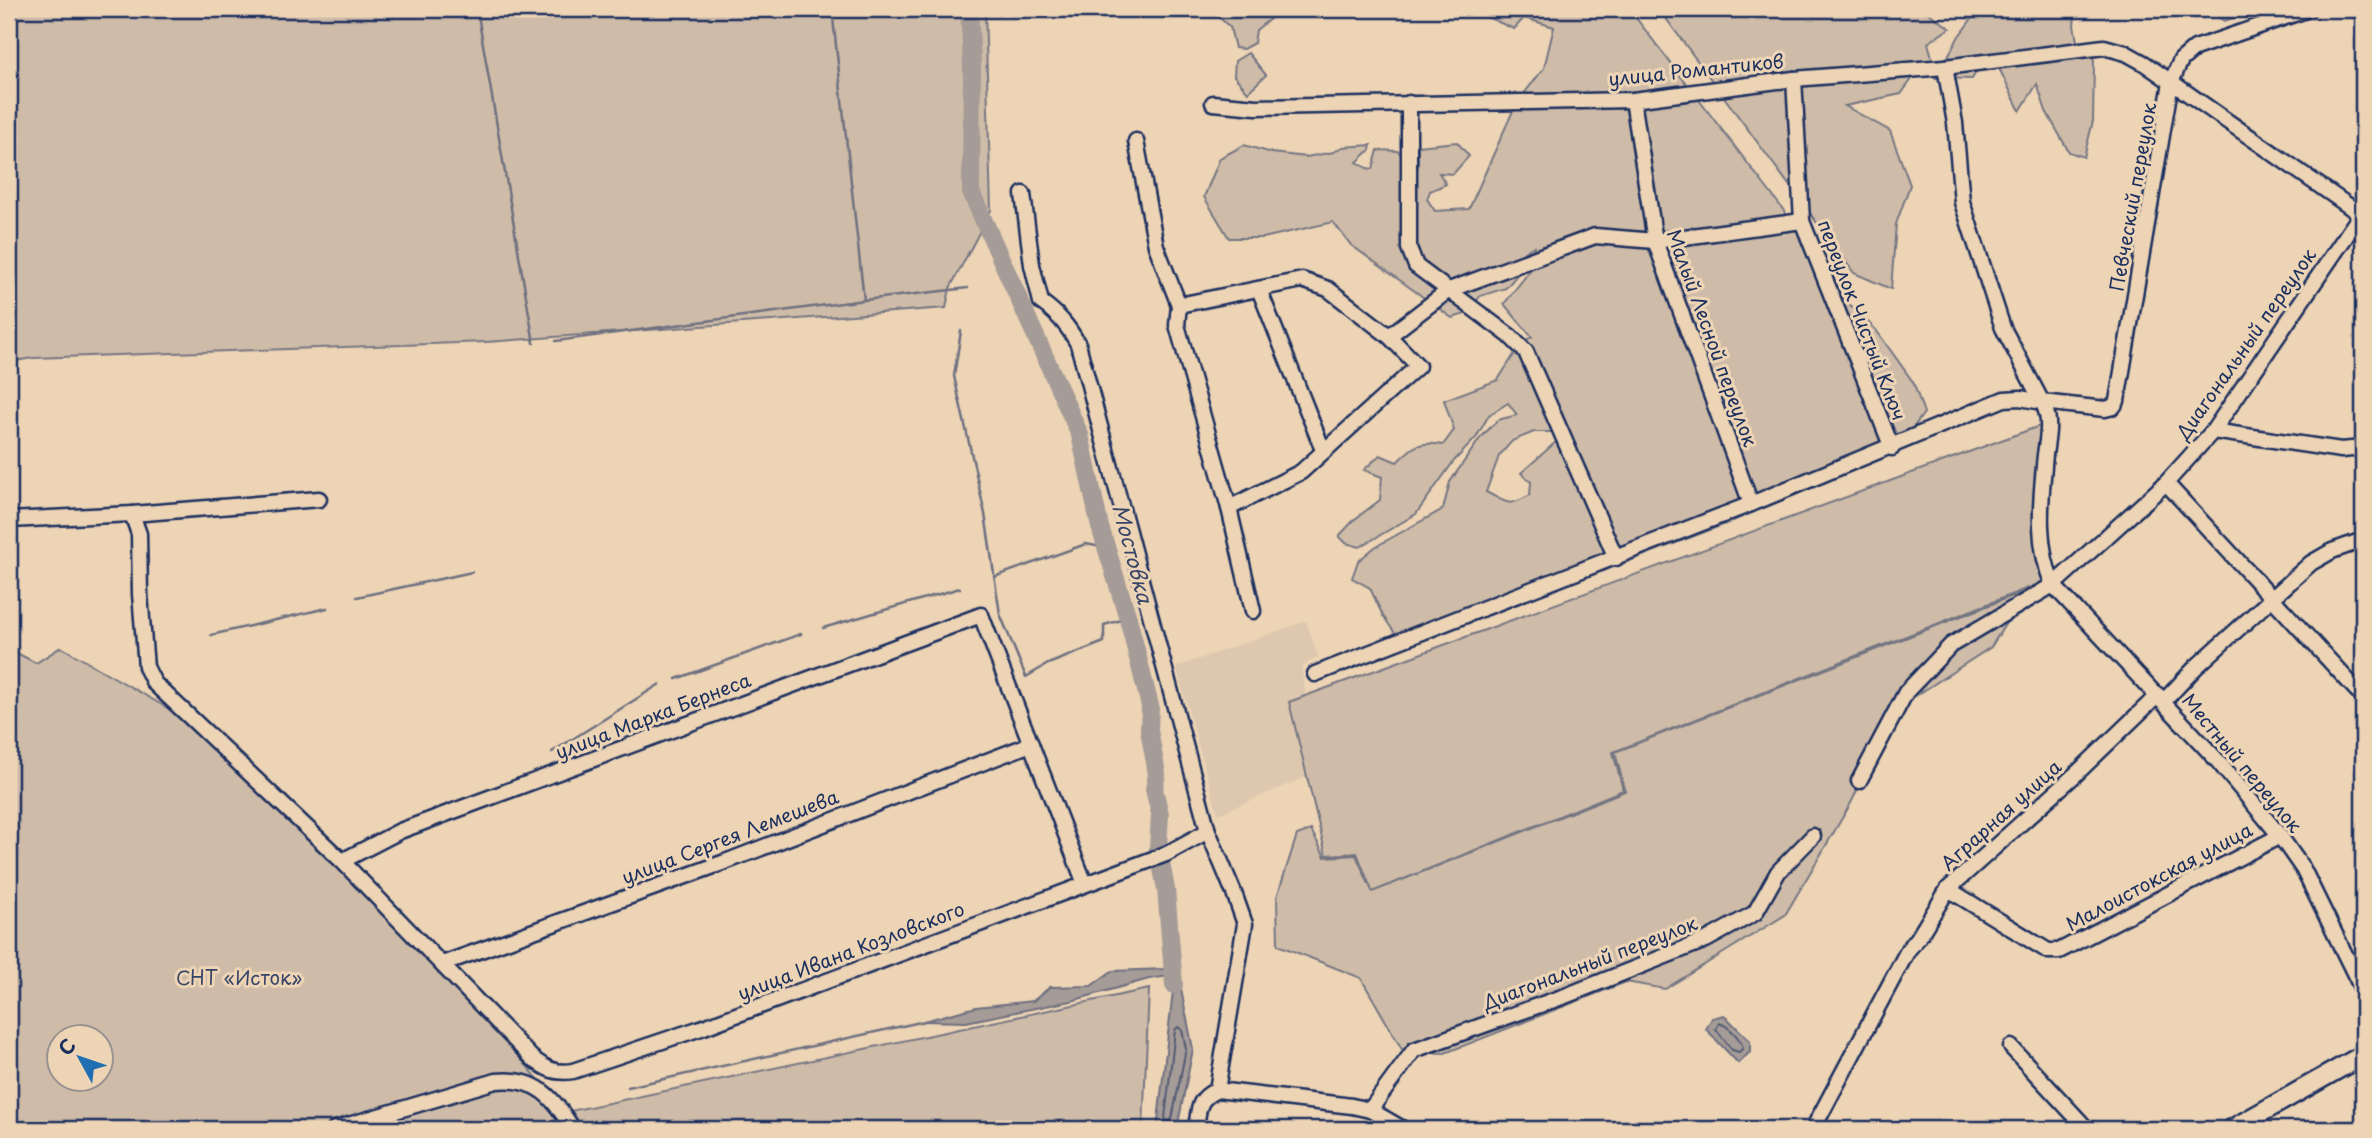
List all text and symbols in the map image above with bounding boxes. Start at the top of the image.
street label: улица Романтиков [1607,46,1785,92]
street label: Певческий переулок [2102,100,2163,293]
street label: переулок Чистый Ключ [1812,215,1914,424]
street label: Малый Лесной переулок [1661,225,1766,451]
street label: Диагональный переулок [2168,241,2322,446]
water label: Мостовка [1105,500,1163,608]
street label: улица Марка Бернеса [551,665,755,765]
street label: Местный переулок [2176,687,2310,839]
street label: Аграрная улица [1934,752,2067,876]
street label: улица Сергея Лемешева [617,782,842,890]
street label: Малоистокская улица [2060,815,2257,937]
street label: улица Ивана Козловского [733,894,968,1006]
street label: Диагональный переулок [1477,908,1702,1016]
park label: СНТ «Исток» [176,963,302,991]
north arrow [46,1023,116,1092]
text: С [51,1032,82,1061]

